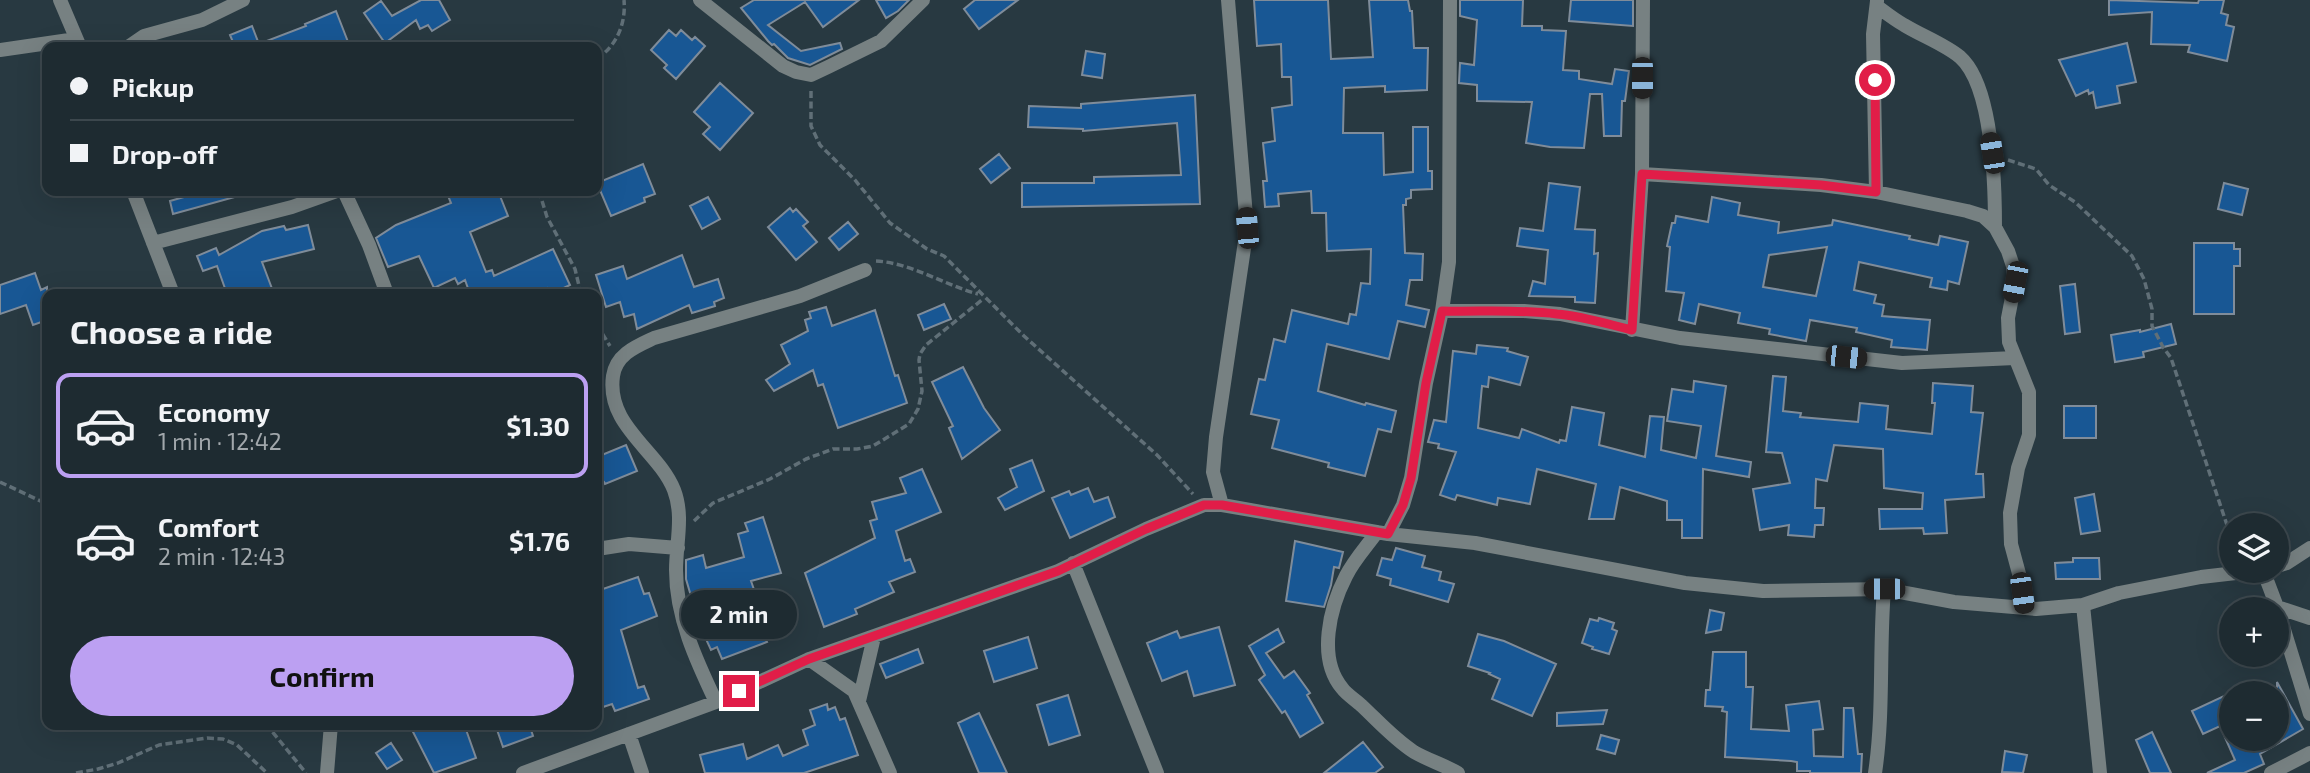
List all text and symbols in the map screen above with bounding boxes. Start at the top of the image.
car [1632,57,1653,99]
route start [1859,64,1891,96]
text: Pickup [112,71,194,102]
car [1979,131,2006,175]
text: Drop-off [112,138,217,169]
car [1235,206,1260,250]
car [2001,259,2030,305]
text: Choose a ride [70,312,273,350]
car [1825,344,1868,370]
icon: car [74,394,137,457]
text: Economy [158,396,270,427]
text: $1.30 [506,410,570,441]
text: 1 min · 12:42 [158,427,282,455]
icon: car [74,509,137,572]
text: Comfort [158,511,259,542]
map controls [2219,513,2289,751]
button: layers [2219,513,2289,583]
text: $1.76 [509,525,570,556]
text: 2 min · 12:43 [158,542,285,570]
car [2009,571,2036,615]
car [1864,579,1906,600]
callout: 2 min [681,590,797,638]
button: + [2219,597,2289,667]
text: 2 min [710,600,768,628]
button: Confirm [70,636,574,716]
route end [723,675,755,707]
button: − [2219,681,2289,751]

